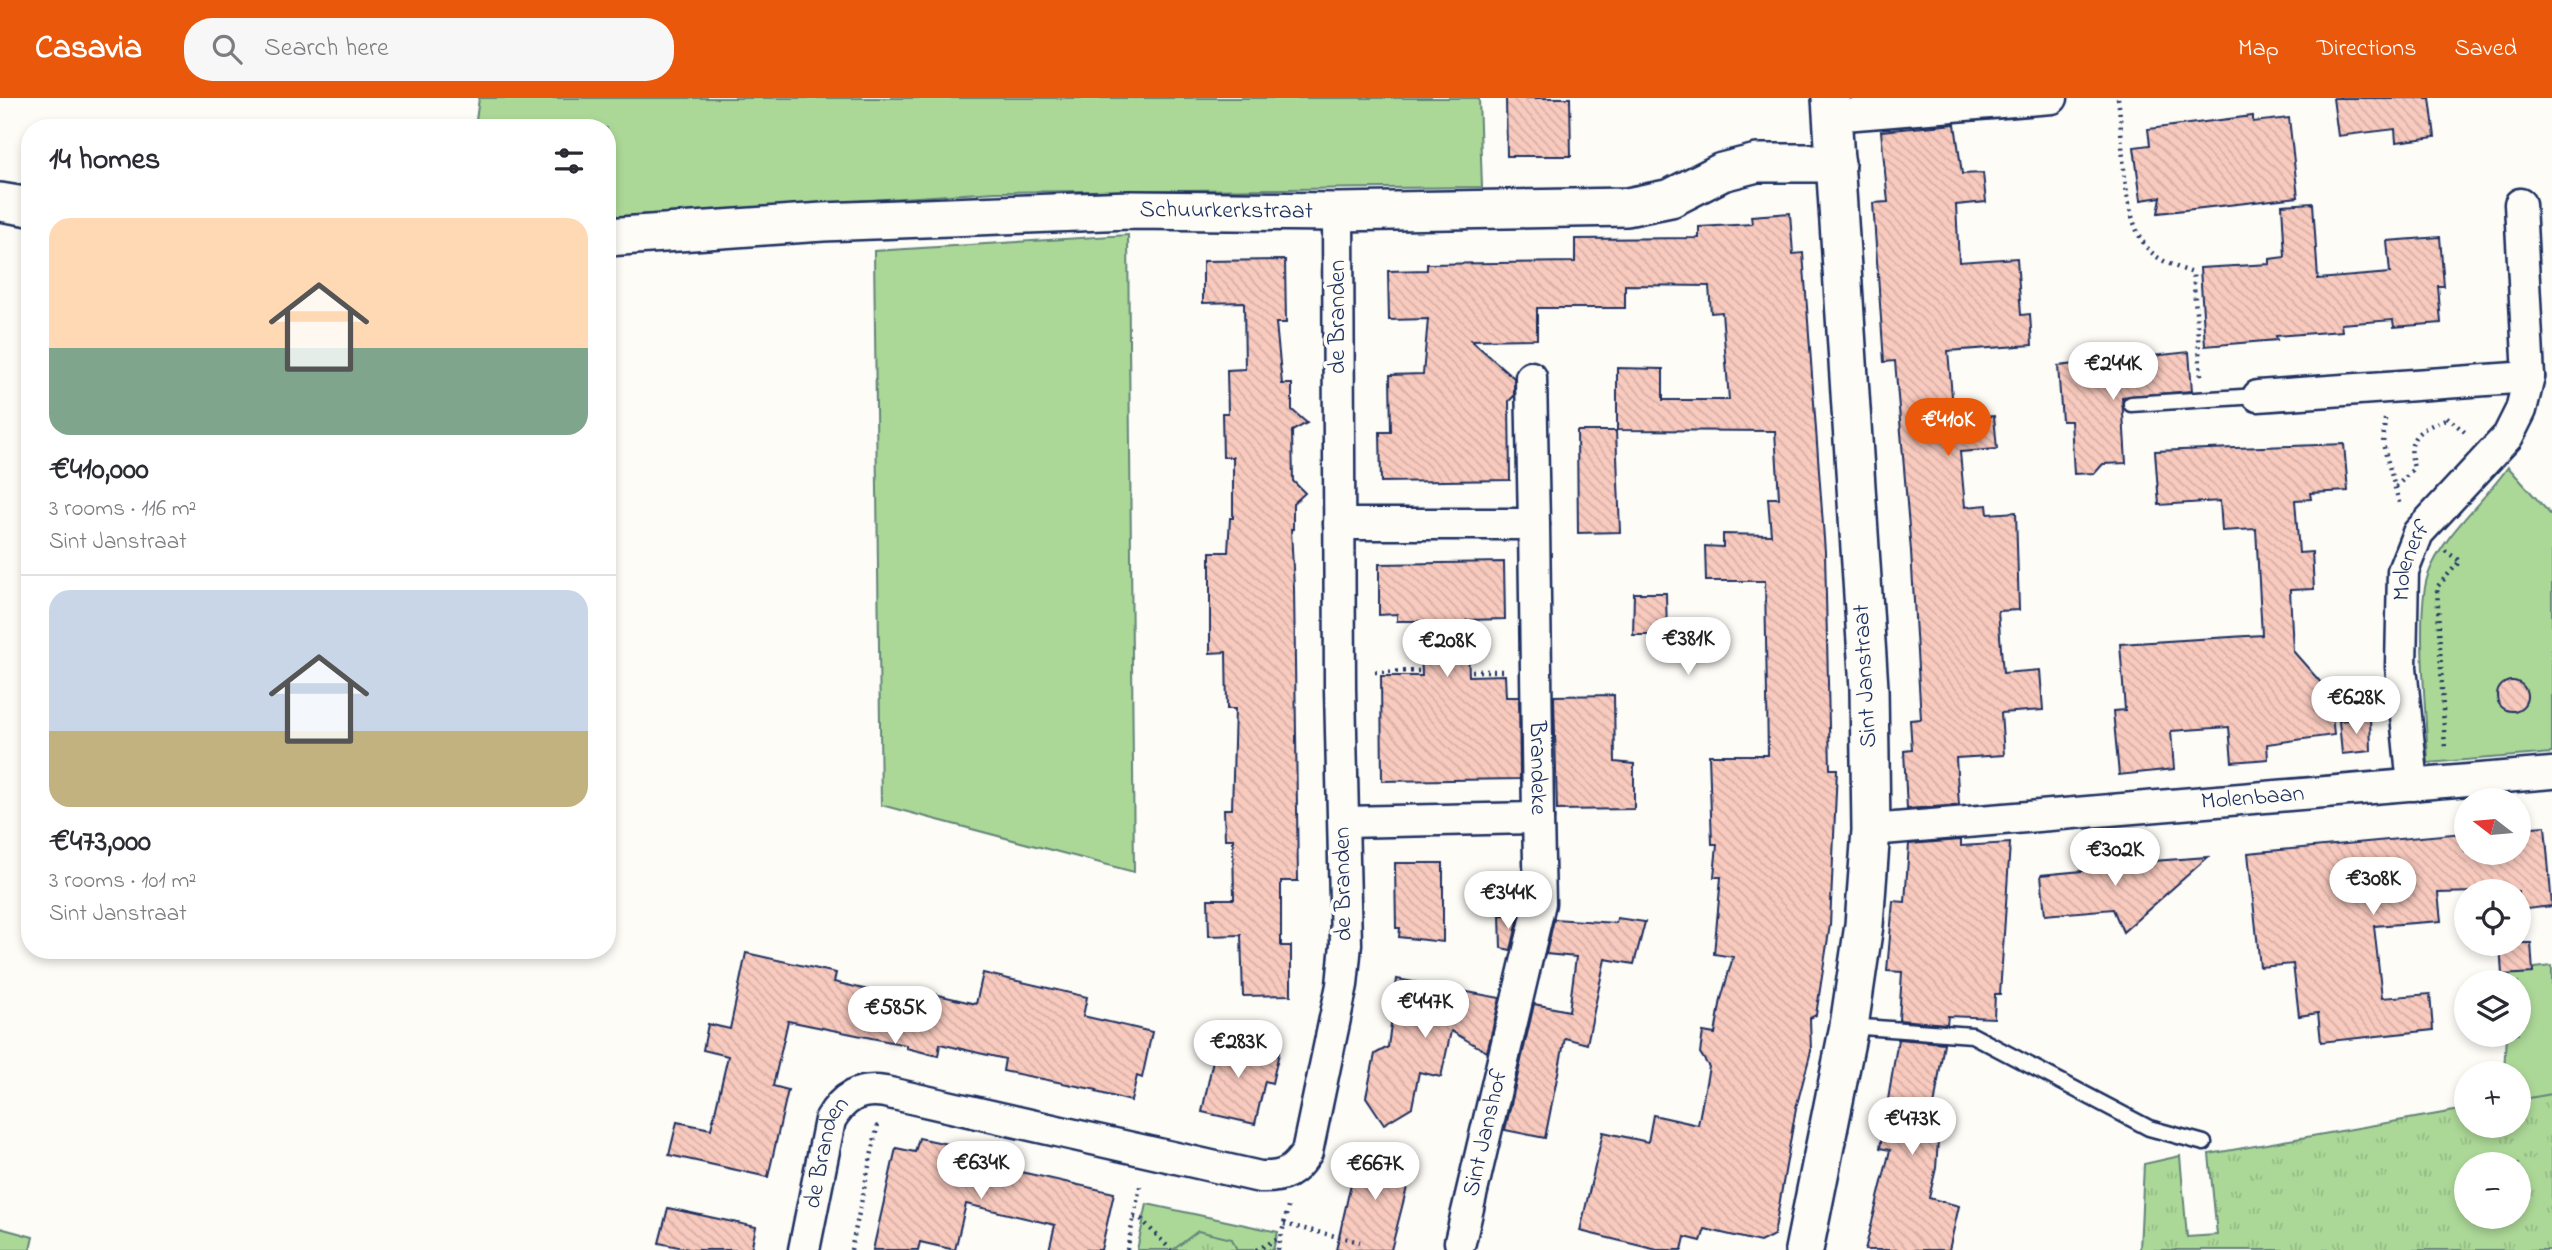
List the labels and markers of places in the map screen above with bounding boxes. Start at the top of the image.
pin: €244K [2064,342,2162,402]
pin: €410K [1899,398,1997,458]
pin: €381K [1639,618,1737,677]
pin: €208K [1398,620,1496,679]
pin: €628K [2307,676,2405,736]
pin: €302K [2066,828,2164,888]
pin: €308K [2324,858,2422,917]
pin: €344K [1459,872,1557,931]
pin: €447K [1376,981,1474,1040]
pin: €585K [846,986,944,1046]
pin: €283K [1189,1020,1287,1080]
pin: €473K [1863,1098,1961,1157]
pin: €634K [932,1142,1030,1201]
pin: €667K [1326,1142,1424,1202]

